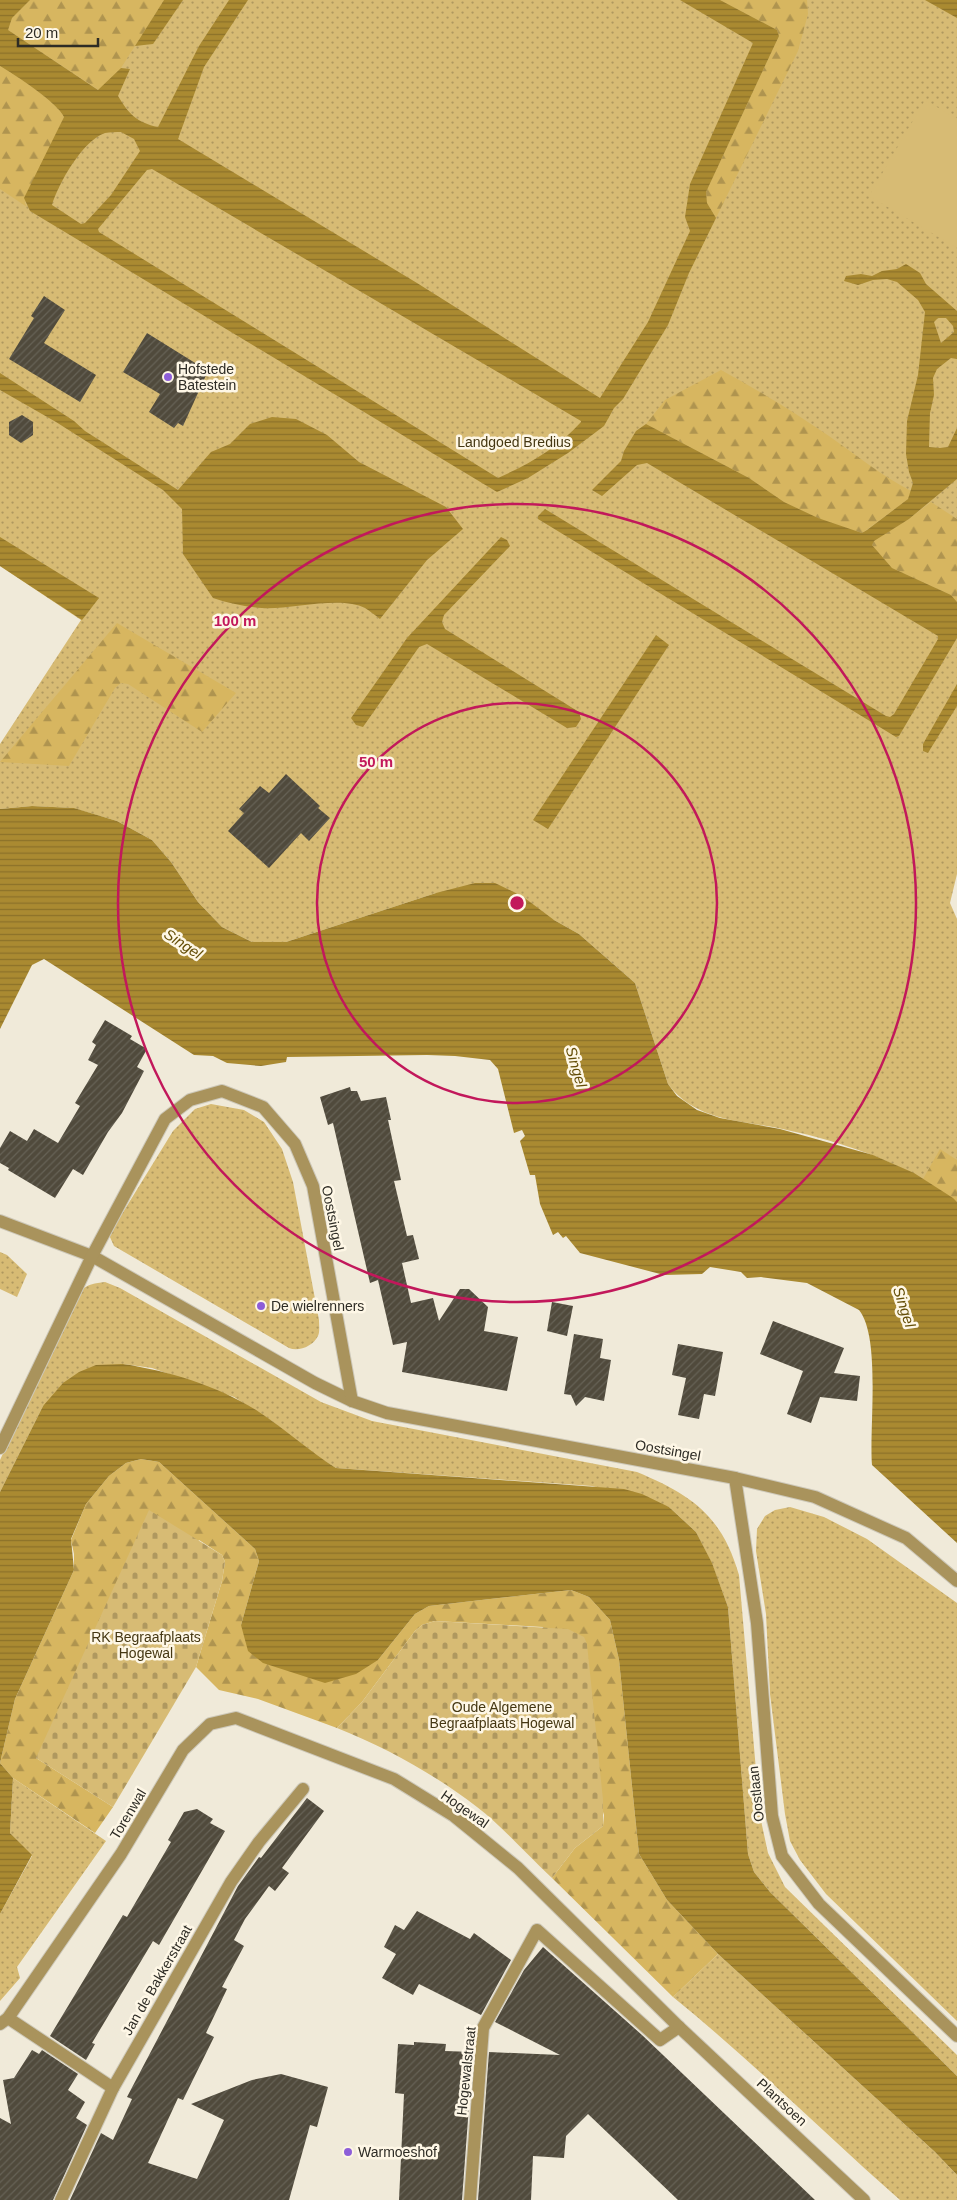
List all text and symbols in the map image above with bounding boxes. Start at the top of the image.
scale bar [18,15,98,47]
text: 20 m [25,24,58,41]
place label: Hofstede Batestein [178,361,236,393]
marker: Hofstede Batestein [162,371,174,383]
park label: Landgoed Bredius [457,434,571,450]
text: 100 m [214,612,256,629]
text: 50 m [359,753,393,770]
centre of rings [508,894,526,912]
water label: Singel [161,925,206,962]
water label: Singel [563,1044,591,1090]
street label: Oostsingel [319,1184,347,1252]
water label: Singel [890,1284,919,1330]
place label: De wielrenners [271,1298,364,1314]
marker: De wielrenners [255,1300,267,1312]
street label: Oostsingel [634,1436,702,1464]
park label: RK Begraafplaats Hogewal [91,1629,201,1661]
park label: Oude Algemene Begraafplaats Hogewal [430,1699,574,1731]
street label: Oostlaan [745,1765,767,1823]
street label: Torenwal [107,1786,149,1842]
street label: Hogewal [438,1787,492,1831]
street label: Jan de Bakkerstraat [119,1922,195,2038]
street label: Hogewalstraat [453,2026,479,2116]
street label: Plantsoen [754,2075,810,2129]
place label: Warmoeshof [358,2144,437,2160]
marker: Warmoeshof [342,2146,354,2158]

